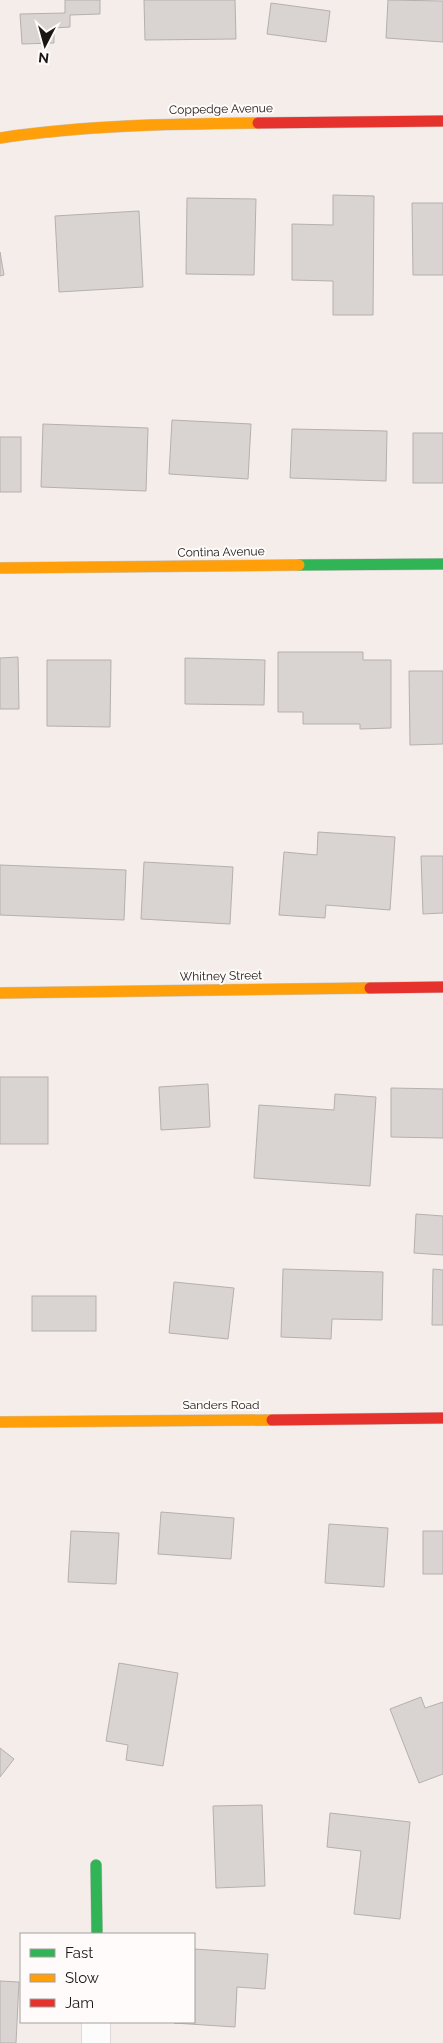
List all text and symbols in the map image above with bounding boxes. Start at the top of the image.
north arrow [20,20,70,70]
text: N [37,49,50,66]
street label: Coppedge Avenue [169,101,273,117]
street label: Contina Avenue [177,544,265,560]
street label: Whitney Street [180,968,262,984]
street label: Sanders Road [182,1398,260,1412]
legend [20,1933,195,2023]
text: Fast [65,1944,93,1962]
text: Slow [65,1969,99,1987]
text: Jam [65,1994,94,2012]

